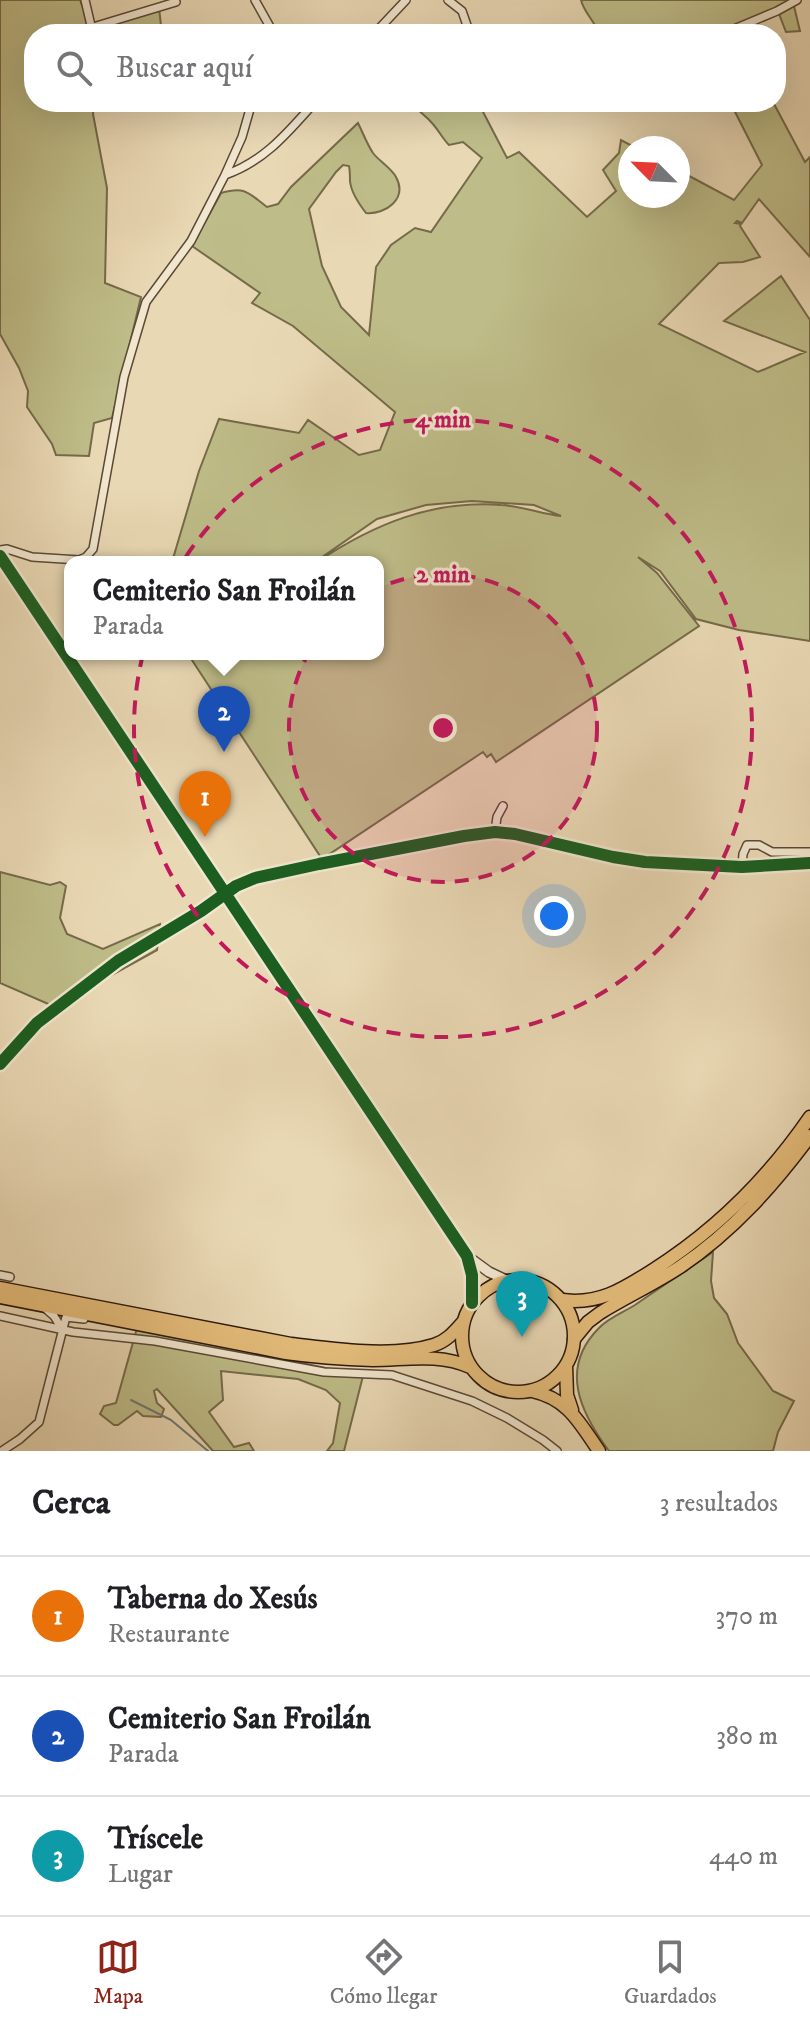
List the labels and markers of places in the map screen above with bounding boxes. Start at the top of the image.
pin: 2 [198,686,250,752]
centre of rings [429,714,457,742]
pin: 1 [179,771,231,837]
pin: 3 [496,1271,548,1337]

